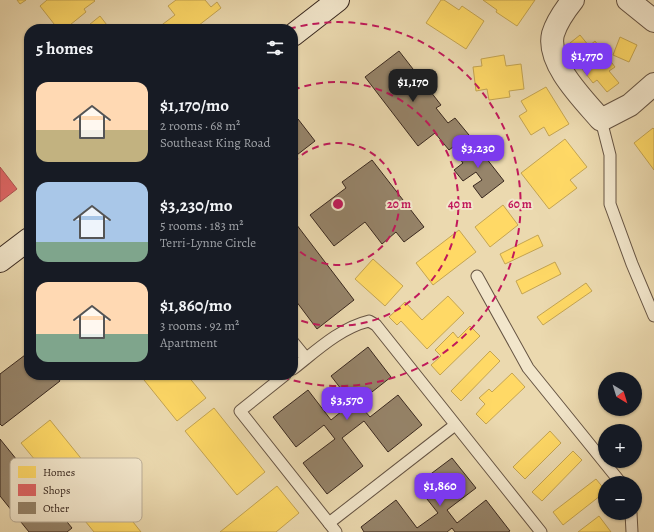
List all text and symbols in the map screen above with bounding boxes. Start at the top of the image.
text: 5 homes [36,37,93,60]
icon: filters [264,37,286,59]
pin: $1,770 [554,43,620,77]
text: $1,770 [571,47,603,64]
pin: $1,170 [380,69,446,103]
text: $1,170 [398,73,428,90]
text: $1,170/mo [160,94,229,117]
icon: home [68,98,116,146]
text: 2 rooms · 68 m² [160,117,240,134]
text: Southeast King Road [160,134,270,151]
pin: $3,230 [445,135,511,169]
text: $3,230 [461,139,495,156]
text: $3,230/mo [160,194,233,217]
text: 20 m [387,196,411,212]
text: 40 m [448,196,472,212]
text: 60 m [508,196,532,212]
centre of rings [331,197,345,211]
icon: home [68,198,116,246]
text: 5 rooms · 183 m² [160,217,244,234]
text: Terri-Lynne Circle [160,234,256,251]
text: $1,860/mo [160,294,232,317]
icon: home [68,298,116,346]
text: 3 rooms · 92 m² [160,317,239,334]
text: Apartment [160,334,218,351]
north arrow [598,372,642,416]
map controls [598,372,642,520]
pin: $3,570 [314,387,380,421]
text: $3,570 [331,391,363,408]
button: + [598,424,642,468]
legend [10,458,142,522]
text: Homes [43,465,75,480]
pin: $1,860 [407,473,473,507]
button: − [598,476,642,520]
text: $1,860 [423,477,457,494]
text: Shops [43,483,70,498]
text: Other [43,501,69,516]

